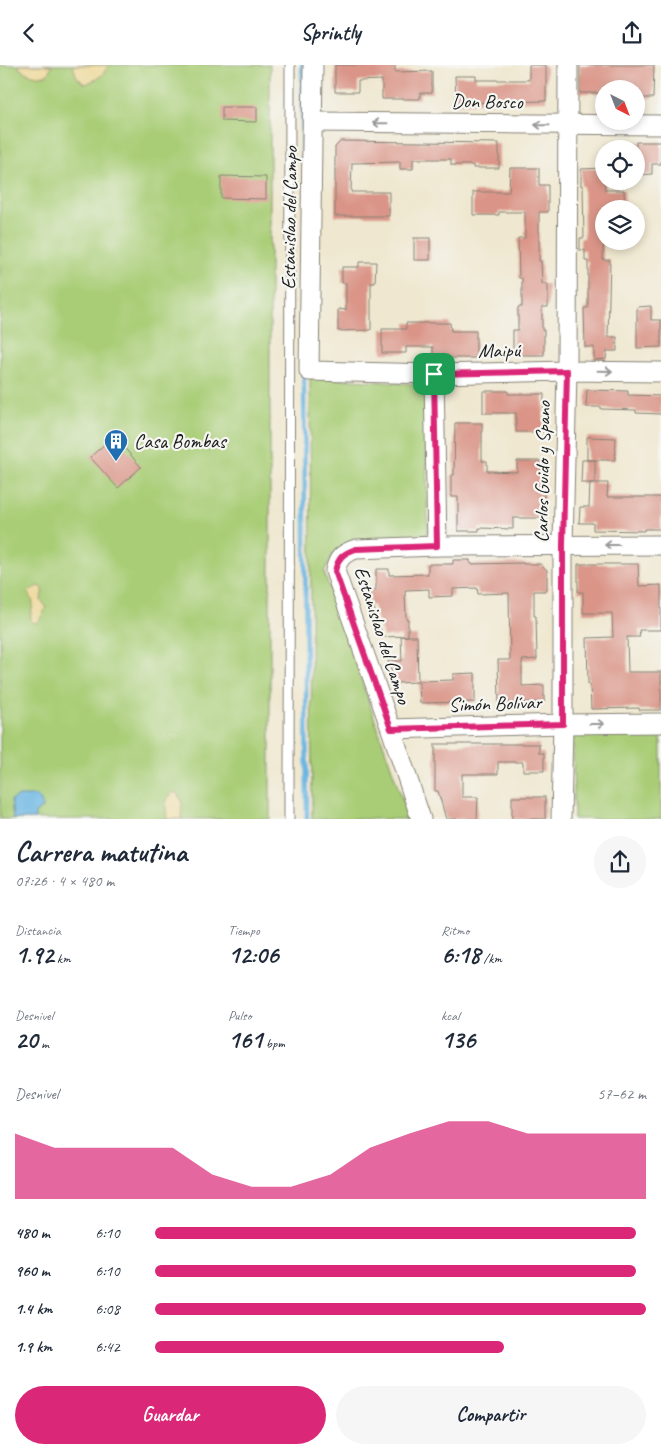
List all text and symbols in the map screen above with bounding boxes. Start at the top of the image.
icon: back [15,19,43,47]
text: Sprintly [300,19,361,47]
icon: share [618,19,646,47]
north arrow [595,80,645,130]
map controls [595,80,645,250]
street label: Don Bosco [451,88,524,115]
one-way arrow [372,118,388,127]
one-way arrow [535,120,551,129]
button: locate [595,140,645,190]
street label: Estanislao del Campo [276,145,303,290]
button: layers [595,200,645,250]
street label: Maipú [478,338,522,363]
pin [413,353,455,395]
icon: arrive [420,360,448,388]
one-way arrow [597,367,613,376]
street label: Carlos Guido y Spano [529,400,556,543]
building icon: Casa Bombas [103,428,129,462]
place label: Casa Bombas [134,429,228,454]
one-way arrow [605,540,621,550]
street label: Estanislao del Campo [349,563,417,708]
street label: Simón Bolívar [448,689,544,718]
one-way arrow [589,719,605,729]
text: Carrera matutina [15,834,187,869]
button: share [594,836,646,888]
text: 07:26 · 4 × 480 m [15,871,114,891]
text: Distancia [15,922,61,939]
text: Tiempo [228,922,260,939]
text: Ritmo [441,922,469,939]
text: 1.92 [15,939,53,971]
text: 12:06 [228,939,278,971]
text: 6:18 [441,939,480,971]
text: km [53,950,70,967]
text: /km [480,950,502,967]
text: Desnivel [15,1007,53,1024]
text: Pulso [228,1007,251,1024]
text: kcal [441,1007,460,1024]
text: 20 [15,1024,38,1056]
text: 161 [228,1024,262,1056]
text: 136 [441,1024,475,1056]
text: m [38,1035,49,1052]
text: bpm [262,1035,285,1052]
text: Desnivel [15,1084,58,1104]
text: 57–62 m [597,1084,646,1104]
text: 480 m [15,1223,50,1243]
text: 6:10 [95,1223,120,1243]
text: 960 m [15,1261,50,1281]
text: 6:10 [95,1261,120,1281]
text: 1.4 km [15,1299,52,1319]
text: 6:08 [95,1299,120,1319]
text: 1.9 km [15,1337,52,1357]
text: 6:42 [95,1337,120,1357]
button: Guardar [15,1386,326,1444]
button: Compartir [336,1386,646,1444]

